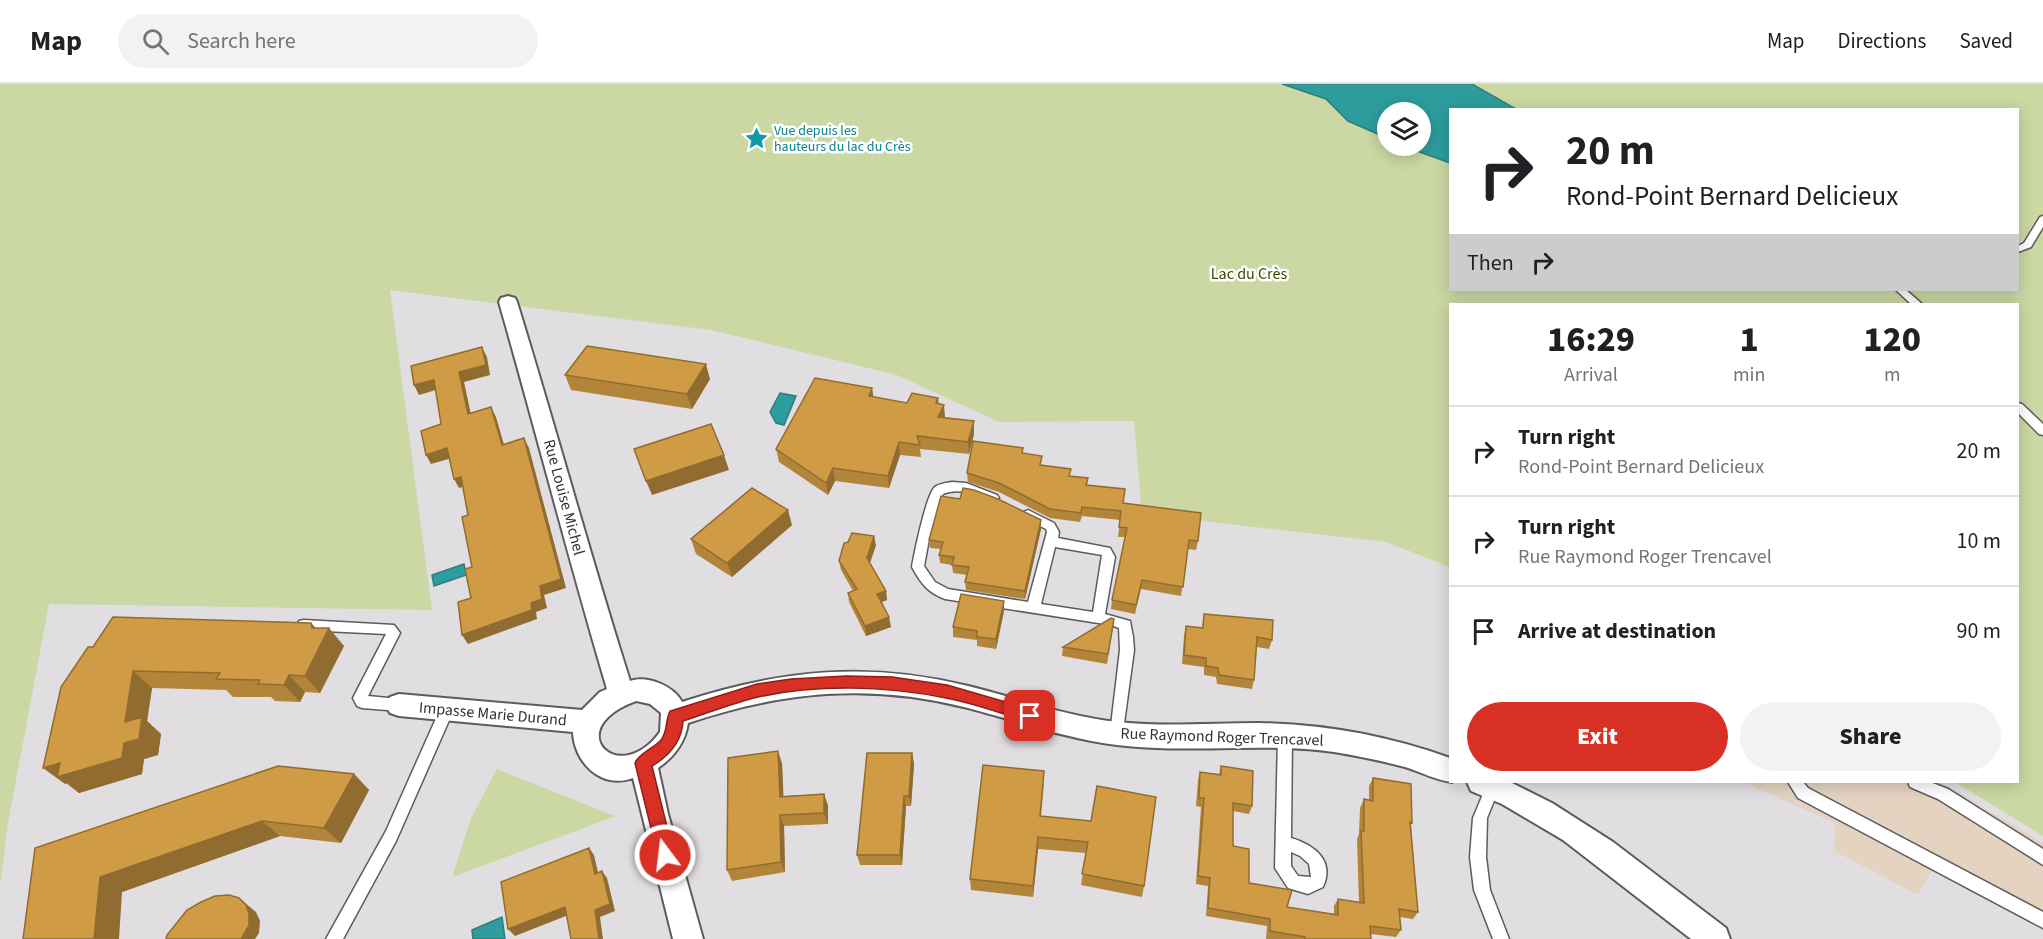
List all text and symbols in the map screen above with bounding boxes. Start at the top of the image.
search box [118,14,538,68]
text: Map [30,21,82,61]
icon: search [139,25,172,58]
text: Search here [187,25,296,57]
text: Map [1767,26,1805,56]
text: Directions [1838,26,1926,56]
text: Saved [1959,26,2013,56]
map controls [1377,102,1431,156]
button: layers [1377,102,1431,156]
place label: Vue depuis les hauteurs du lac du Crès [774,121,911,157]
text: 20 m [1566,121,1655,181]
place icon: Vue depuis les hauteurs du lac du Crès [743,125,769,151]
icon: right [1467,132,1545,210]
text: Rond-Point Bernard Delicieux [1566,177,1898,216]
icon: right [1526,246,1559,279]
text: Then [1467,247,1514,279]
park label: Lac du Crès [1211,263,1287,285]
text: 16:29 [1547,314,1635,365]
text: 1 [1740,314,1759,365]
text: 120 [1863,314,1921,365]
text: Arrival [1564,361,1618,389]
text: min [1733,361,1765,389]
text: m [1884,361,1900,389]
text: Turn right [1518,421,1615,453]
icon: right [1467,435,1500,468]
text: 20 m [1956,435,2001,467]
street label: Rue Louise Michel [538,437,590,558]
text: Rond-Point Bernard Delicieux [1518,453,1764,481]
text: Turn right [1518,511,1615,543]
icon: right [1467,525,1500,558]
text: 10 m [1956,525,2001,557]
text: Rue Raymond Roger Trencavel [1518,543,1772,571]
icon: arrive [1467,615,1500,648]
text: Arrive at destination [1518,615,1716,647]
text: 90 m [1956,615,2001,647]
pin [1004,690,1055,741]
street label: Impasse Marie Durand [418,697,568,731]
icon: arrive [1013,699,1046,732]
button: Exit [1467,702,1728,771]
button: Share [1740,702,2001,771]
street label: Rue Raymond Roger Trencavel [1120,722,1324,752]
position arrow [633,823,697,887]

